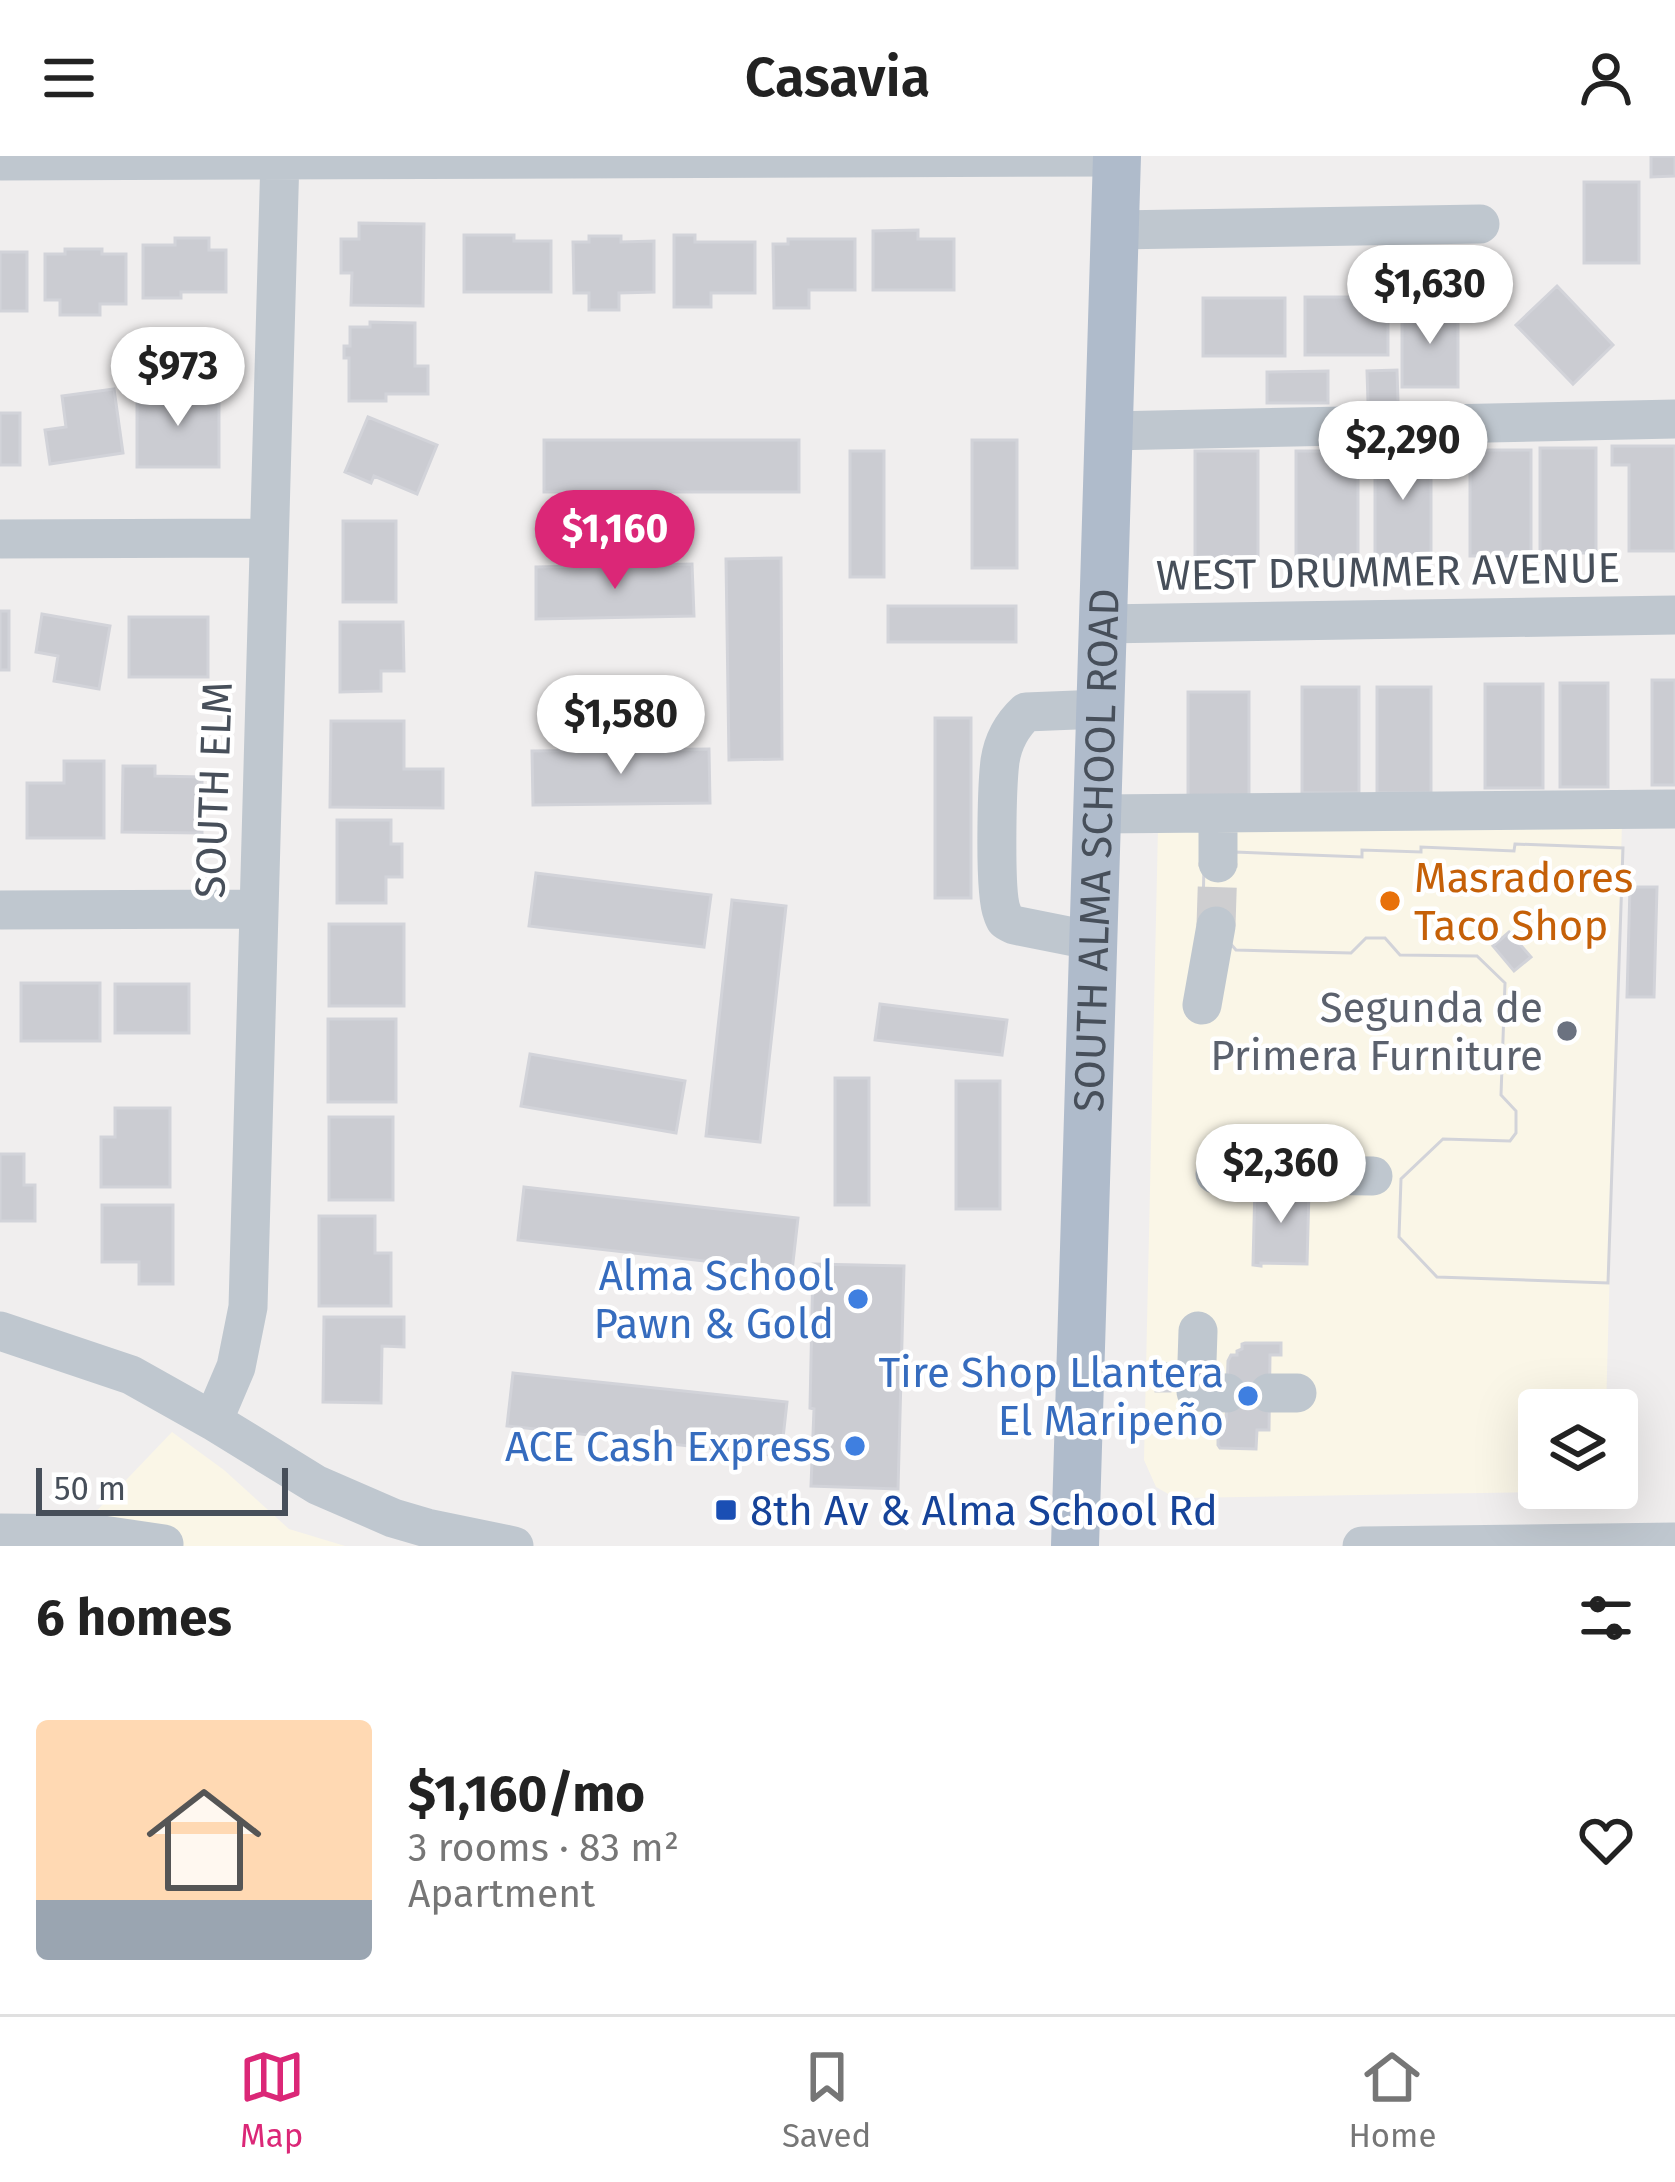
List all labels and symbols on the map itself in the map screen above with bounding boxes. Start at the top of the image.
pin: $1,630 [1332,245,1528,347]
pin: $973 [107,327,249,429]
pin: $2,290 [1305,401,1501,503]
pin: $1,160 [517,490,713,592]
street label: WEST DRUMMER AVENUE [1156,543,1620,601]
street label: SOUTH ALMA SCHOOL ROAD [1064,588,1130,1113]
pin: $1,580 [523,675,719,777]
street label: SOUTH ELM [185,681,243,899]
place label: Masradores Taco Shop [1414,853,1633,951]
marker: Masradores Taco Shop [1377,888,1403,914]
place label: Segunda de Primera Furniture [1210,983,1543,1081]
marker: Segunda de Primera Furniture [1554,1018,1580,1044]
pin: $2,360 [1183,1124,1379,1226]
place label: Alma School Pawn & Gold [593,1251,834,1349]
marker: Alma School Pawn & Gold [845,1286,871,1312]
place label: Tire Shop Llantera El Maripeño [878,1348,1224,1446]
marker: Tire Shop Llantera El Maripeño [1235,1383,1261,1409]
place label: ACE Cash Express [505,1422,831,1472]
marker: ACE Cash Express [842,1433,868,1459]
scale bar [36,1462,288,1515]
place label: 8th Av & Alma School Rd [750,1486,1218,1536]
marker: 8th Av & Alma School Rd [713,1497,739,1523]

